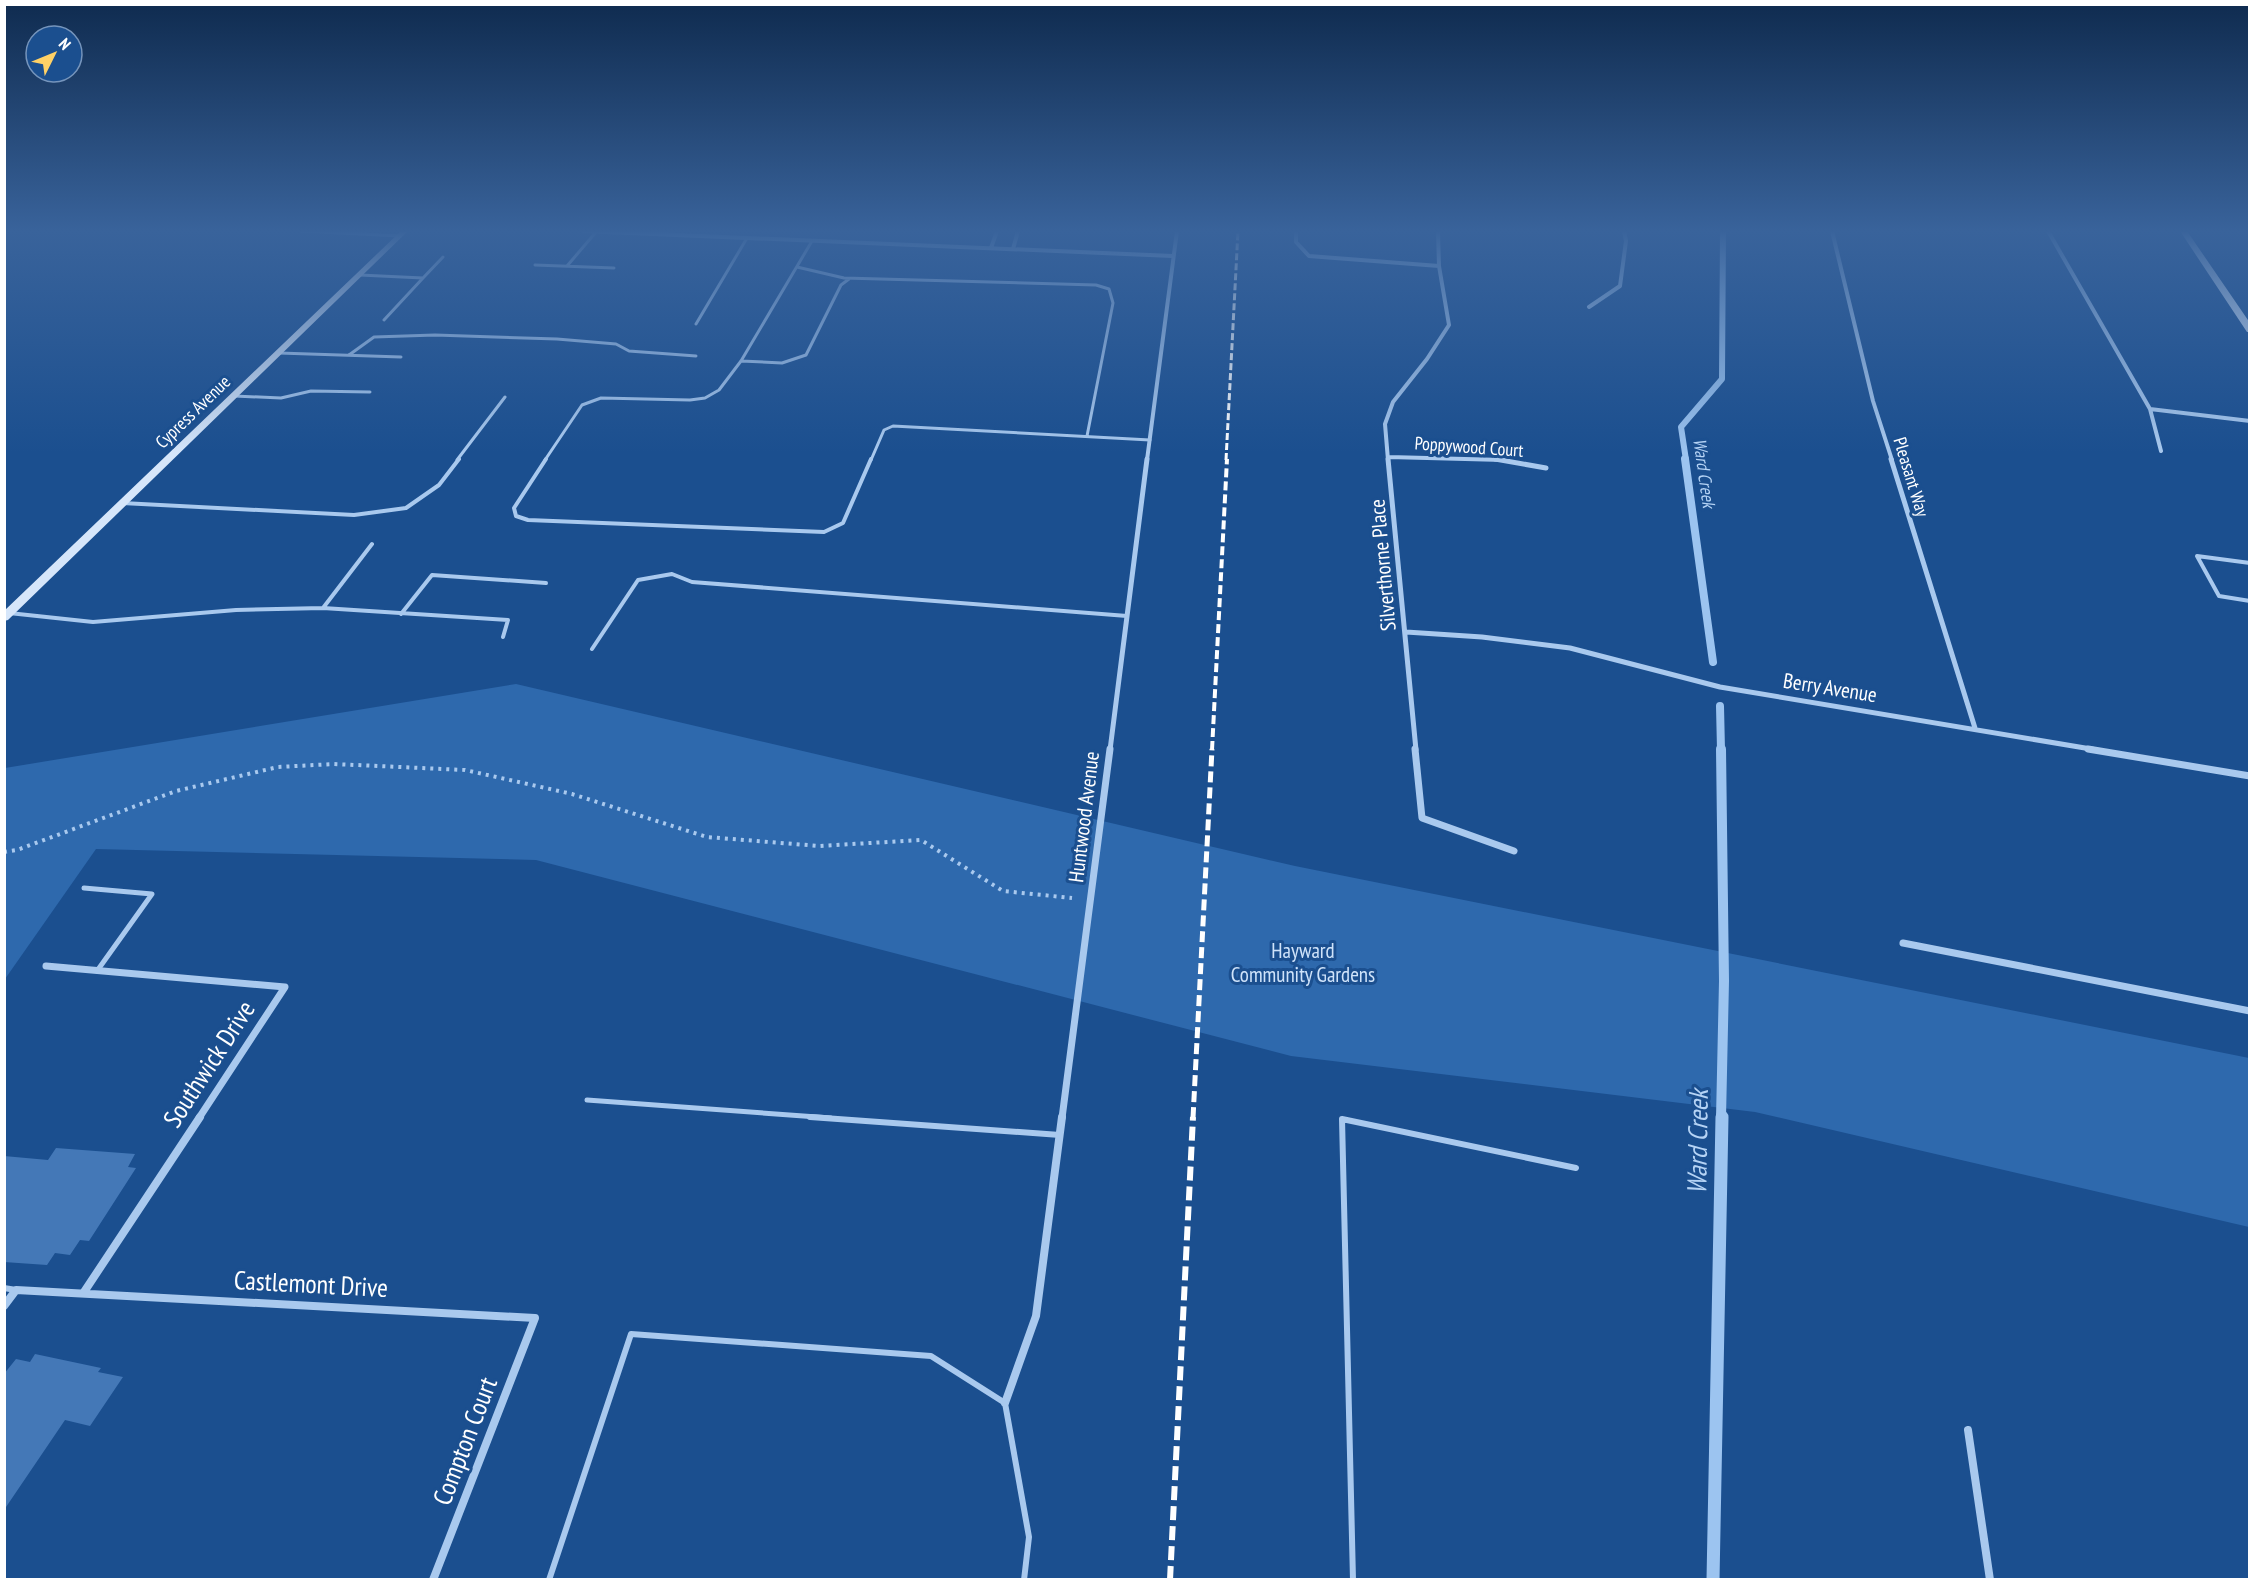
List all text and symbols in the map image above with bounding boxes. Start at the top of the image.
north arrow [24,24,84,84]
text: N [55,34,75,54]
street label: Cypress Avenue [150,370,235,453]
street label: Poppywood Court [1414,431,1524,462]
street label: Pleasant Way [1888,434,1935,520]
water label: Ward Creek [1688,437,1721,511]
street label: Silverthorne Place [1363,498,1402,632]
street label: Berry Avenue [1781,667,1879,708]
street label: Huntwood Avenue [1062,750,1105,884]
park label: Hayward Community Gardens [1231,937,1375,988]
street label: Southwick Drive [155,994,262,1133]
water label: Ward Creek [1679,1086,1715,1195]
street label: Castlemont Drive [233,1263,389,1304]
street label: Compton Court [425,1372,504,1509]

